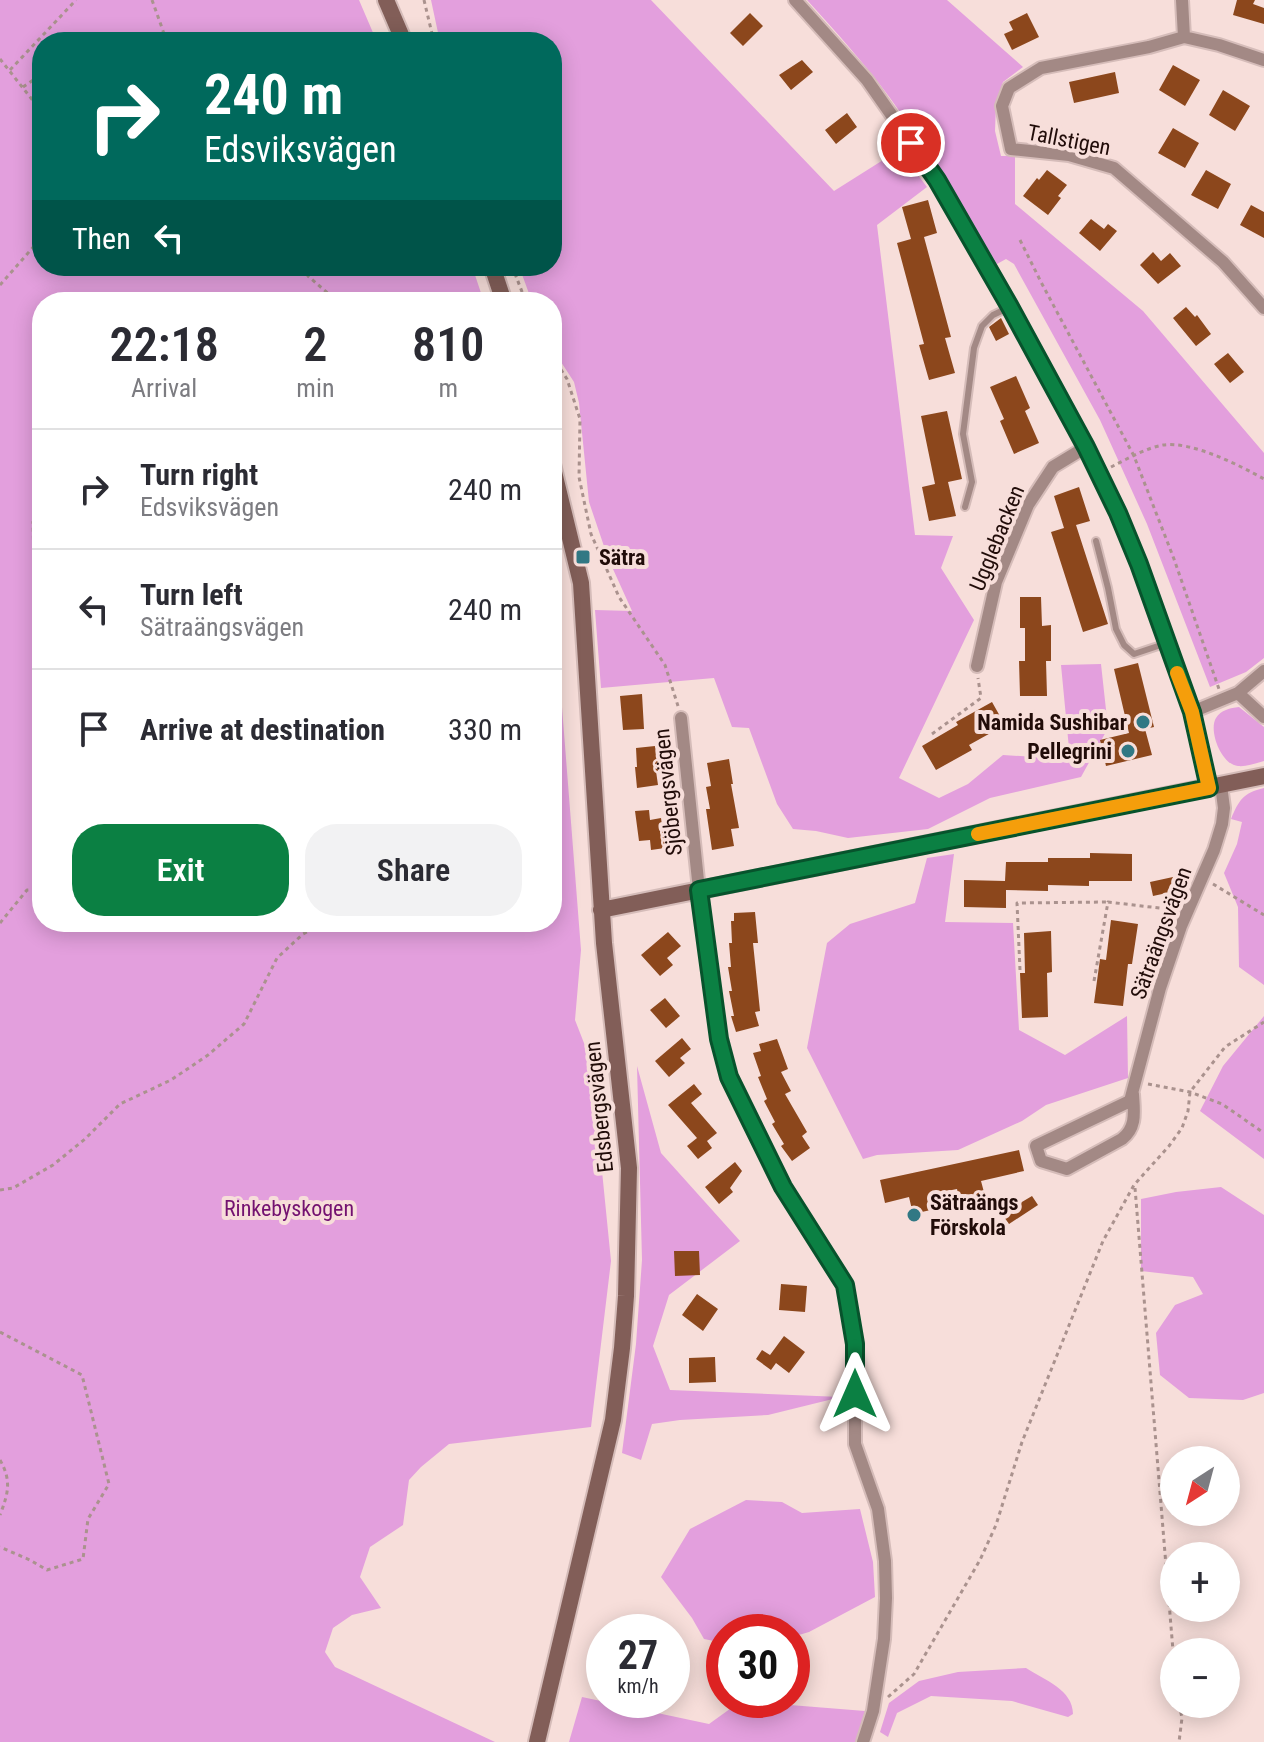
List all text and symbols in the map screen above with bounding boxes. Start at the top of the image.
text: 240 m [204,62,343,128]
icon: right [72,64,176,168]
pin [877,109,945,177]
street label: Tallstigen [1025,120,1113,160]
icon: arrive [889,121,933,165]
text: Edsviksvägen [204,129,397,171]
icon: left [147,216,191,260]
text: Then [72,221,131,256]
text: 22:18 [110,316,219,373]
text: 2 [303,316,327,373]
text: 810 [412,316,484,373]
text: Arrival [131,373,197,403]
text: min [296,373,334,403]
text: m [438,373,458,403]
text: Turn right [140,457,258,492]
icon: right [72,467,116,511]
text: 240 m [448,472,522,507]
street label: Ugglebacken [964,482,1030,594]
text: Edsviksvägen [140,492,279,522]
place label: Sätra [599,545,645,570]
marker: Sätra [574,548,592,566]
text: Turn left [140,577,243,612]
icon: left [72,587,116,631]
text: 240 m [448,592,522,627]
text: Sätraängsvägen [140,612,304,642]
icon: arrive [72,707,116,751]
place label: Namida Sushibar [977,710,1127,735]
text: Arrive at destination [140,712,385,747]
text: 330 m [448,712,522,747]
marker: Namida Sushibar [1134,713,1152,731]
street label: Sjöbergsvägen [649,727,687,857]
place label: Pellegrini [1027,739,1112,764]
marker: Pellegrini [1119,742,1137,760]
button: Exit [72,824,289,916]
button: Share [305,824,522,916]
street label: Sätraängsvägen [1125,863,1197,1003]
street label: Edsbergsvägen [580,1040,618,1174]
place label: Sätraängs Förskola [930,1190,1019,1240]
park label: Rinkebyskogen [224,1196,354,1221]
marker: Sätraängs Förskola [905,1206,923,1224]
position arrow [813,1352,897,1436]
north arrow [1160,1446,1240,1526]
map controls [1160,1446,1240,1718]
button: + [1160,1542,1240,1622]
speed limit sign: 30 [706,1614,810,1718]
text: 27 [618,1632,658,1679]
button: − [1160,1638,1240,1718]
text: km/h [617,1674,659,1698]

